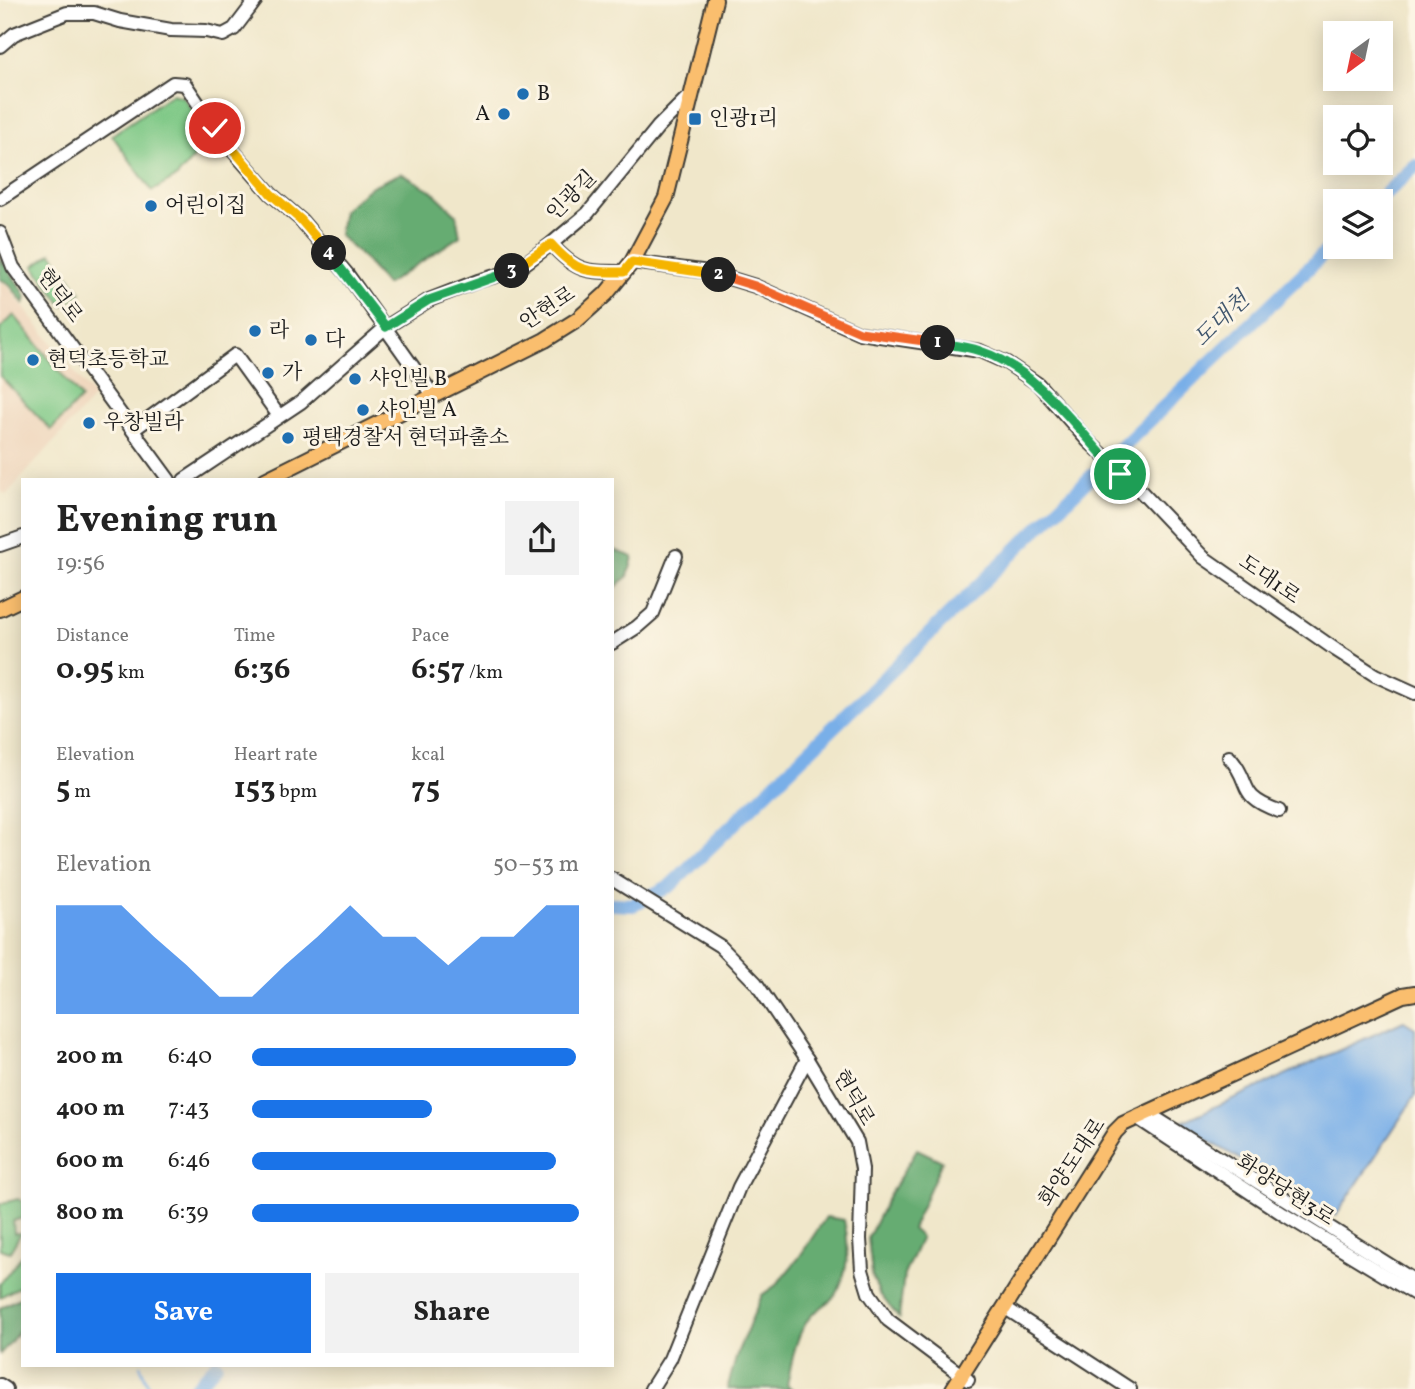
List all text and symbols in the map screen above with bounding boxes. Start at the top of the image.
north arrow [1323,21,1393,91]
map controls [1323,21,1393,259]
place label: B [537,80,550,109]
marker: B [515,86,531,102]
pin [185,98,245,158]
place label: A [475,100,490,129]
place label: 인광1리 [709,105,778,134]
button: locate [1323,105,1393,175]
marker: A [496,106,512,122]
icon: check [196,109,234,147]
marker: 인광1리 [687,111,703,127]
street label: 인광길 [540,164,604,228]
button: layers [1323,189,1393,259]
place label: 어린이집 [165,192,246,221]
marker: 어린이집 [143,198,159,214]
pin: 4 [312,236,346,270]
text: 4 [323,239,334,265]
pin: 3 [494,254,530,288]
text: 3 [507,257,516,283]
pin: 2 [702,258,736,292]
text: 2 [714,261,723,287]
street label: 현덕로 [29,263,89,329]
street label: 안현로 [515,280,581,338]
water label: 도대천 [1187,284,1258,355]
place label: 라 [269,317,290,346]
marker: 라 [247,323,263,339]
place label: 다 [325,326,346,355]
pin: 1 [920,326,956,360]
text: 1 [934,329,941,355]
marker: 다 [303,332,319,348]
place label: 현덕초등학교 [47,346,169,375]
marker: 현덕초등학교 [25,352,41,368]
place label: 가 [282,359,303,388]
marker: 가 [260,365,276,381]
place label: 샤인빌 B [369,365,447,394]
marker: 샤인빌 B [347,371,363,387]
place label: 샤인빌 A [377,396,457,425]
marker: 샤인빌 A [355,402,371,418]
place label: 우창빌라 [103,409,185,438]
marker: 우창빌라 [81,415,97,431]
place label: 평택경찰서 현덕파출소 [302,424,509,453]
marker: 평택경찰서 현덕파출소 [280,430,296,446]
pin [1090,444,1150,504]
icon: arrive [1101,455,1139,493]
text: Evening run [56,495,278,548]
button: share [505,501,579,575]
text: 19:56 [56,548,105,580]
street label: 도대1로 [1232,548,1306,612]
text: Distance [56,623,129,649]
text: Time [234,623,275,649]
text: Pace [411,623,449,649]
text: 0.95 [56,649,114,691]
text: 6:36 [234,649,290,691]
text: 6:57 [411,649,465,691]
text: km [114,660,145,686]
text: /km [465,660,503,686]
text: Elevation [56,742,135,768]
text: Heart rate [234,742,318,768]
text: kcal [411,742,445,768]
text: 5 [56,768,70,810]
text: 153 [234,768,275,810]
text: 75 [411,768,440,810]
text: m [70,779,91,805]
text: bpm [275,779,317,805]
text: Elevation [56,849,152,881]
text: 50–53 m [493,849,579,881]
text: 200 m [56,1041,123,1073]
text: 6:40 [168,1041,212,1073]
street label: 현덕로 [825,1064,881,1132]
text: 400 m [56,1093,125,1125]
text: 7:43 [168,1093,209,1125]
street label: 화양도대로 [1033,1113,1113,1213]
text: 600 m [56,1145,124,1177]
text: 6:46 [168,1145,210,1177]
street label: 화양당현3로 [1230,1148,1340,1234]
text: 800 m [56,1197,124,1229]
text: 6:39 [168,1197,208,1229]
button: Save [56,1273,311,1353]
button: Share [325,1273,579,1353]

